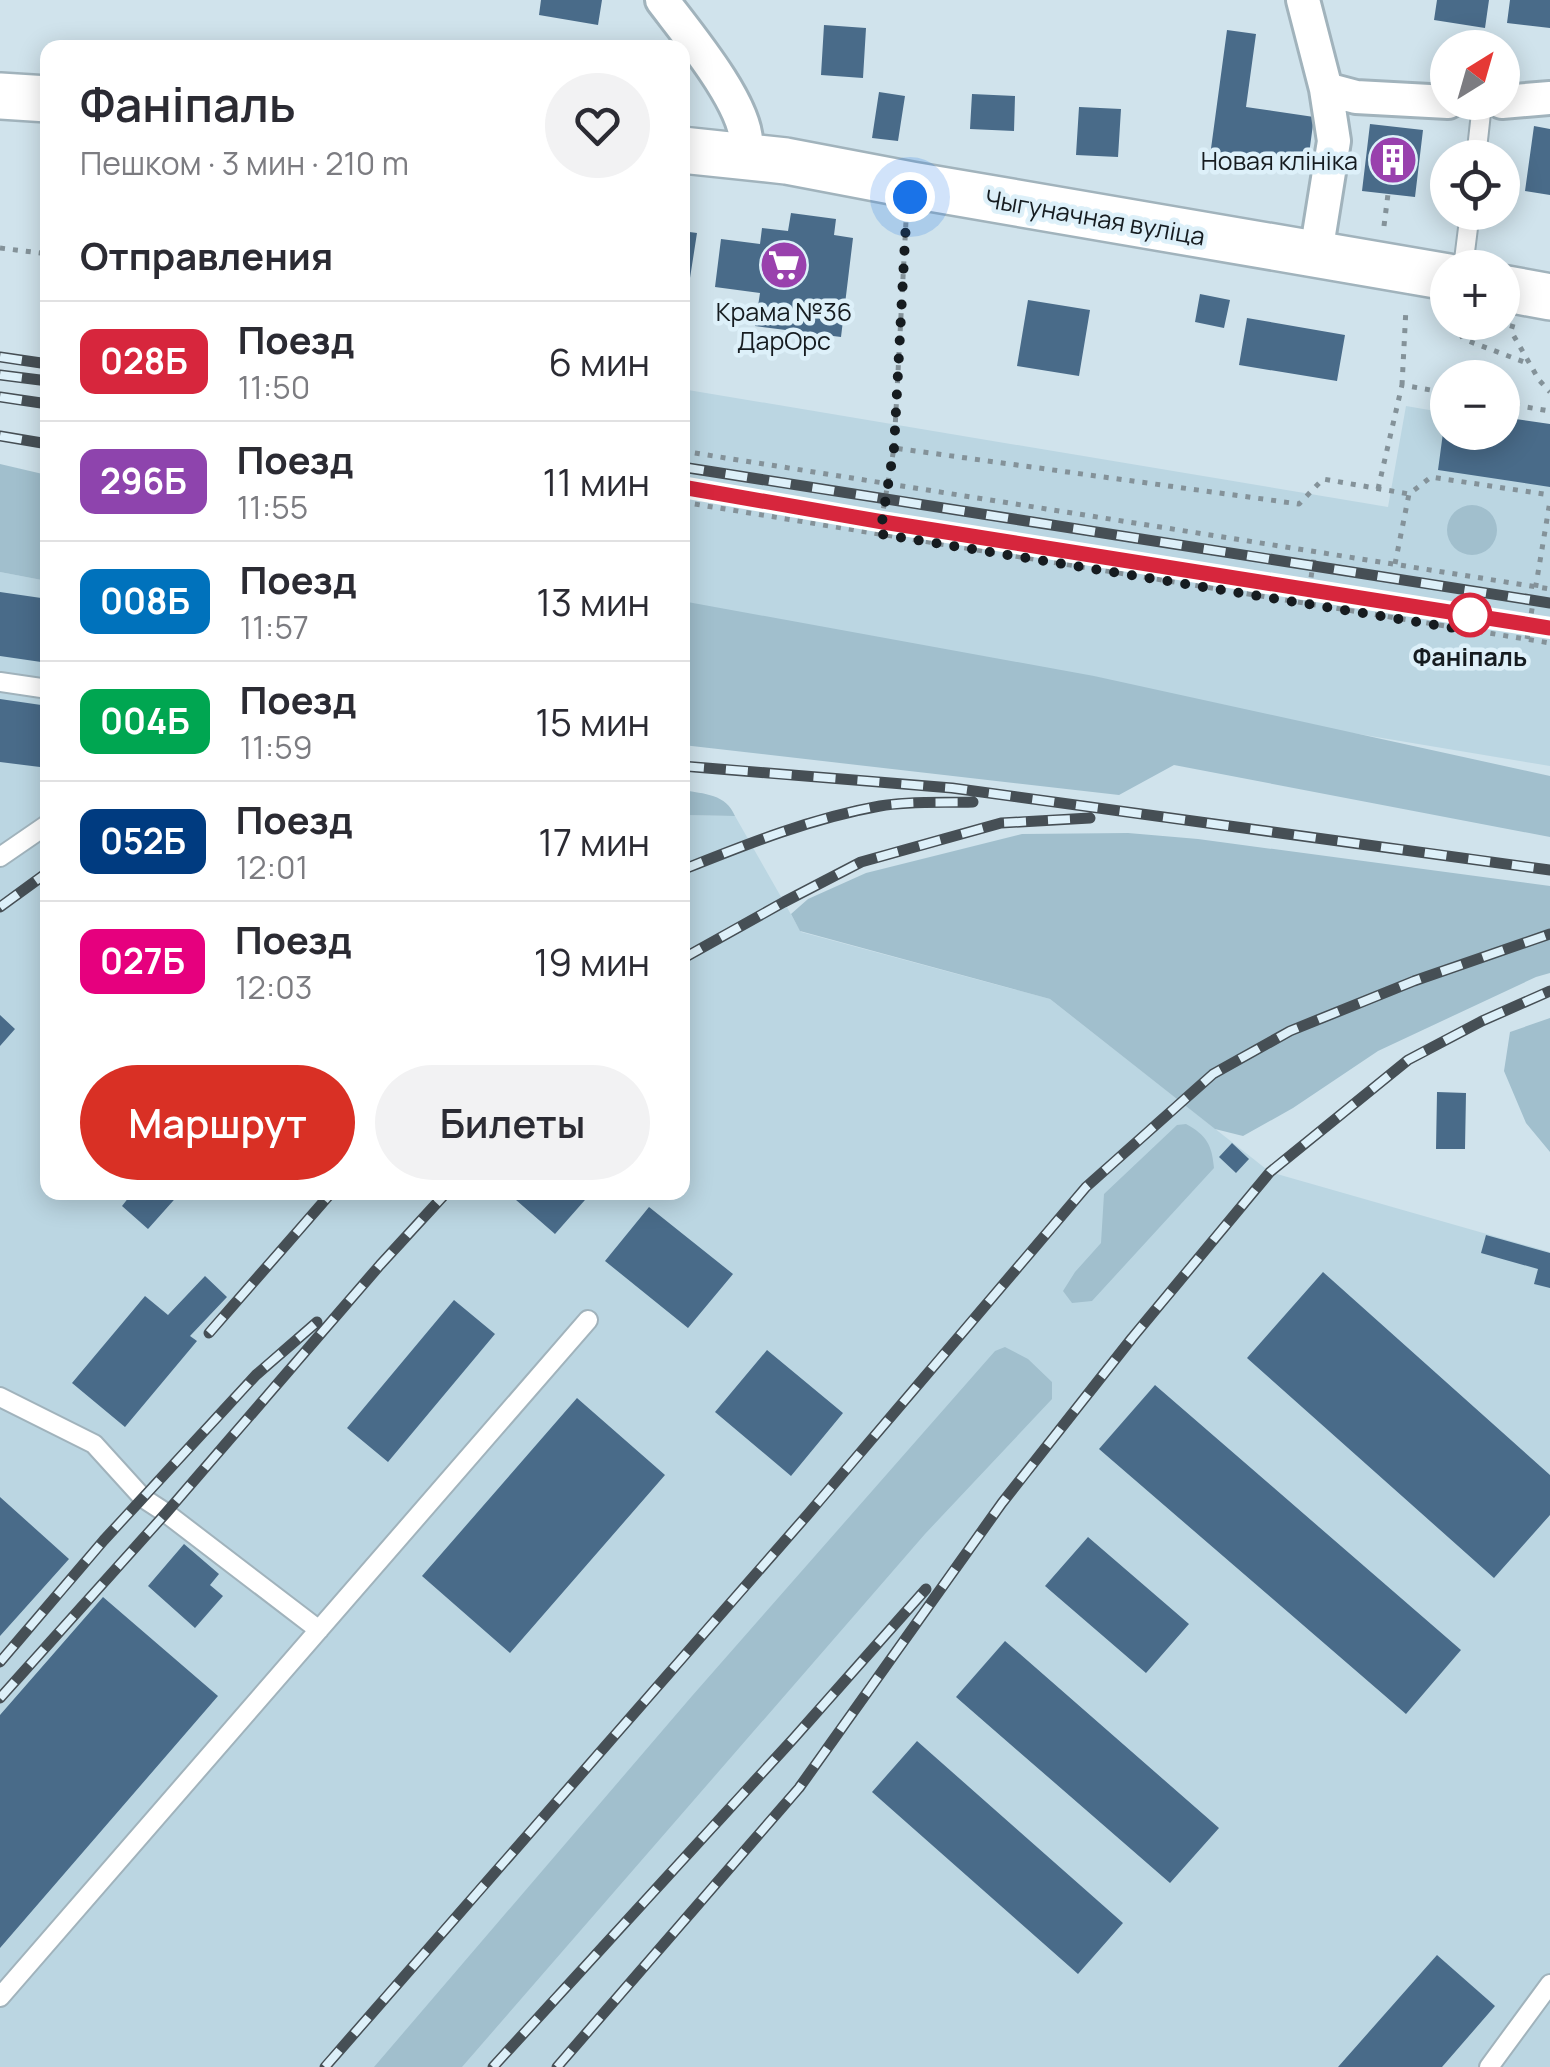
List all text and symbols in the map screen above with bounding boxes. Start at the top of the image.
north arrow [1430,30,1520,120]
map controls [1430,30,1520,450]
text: Фаніпаль [80,71,296,136]
button: heart [545,73,650,178]
building icon: Новая клініка [1367,134,1419,186]
button: locate [1430,140,1520,230]
text: Пешком · 3 мин · 210 m [80,141,409,185]
place label: Новая клініка [1201,143,1358,178]
your location [885,172,935,222]
street label: Чыгуначная вуліца [982,180,1208,254]
text: Отправления [80,229,333,281]
supermarket icon: Крама №36 ДарОрс [758,239,810,291]
button: + [1430,250,1520,340]
place label: Крама №36 ДарОрс [716,294,852,358]
text: Поезд [238,313,355,365]
text: 6 мин [548,335,650,387]
text: 028Б [100,337,188,385]
button: − [1430,360,1520,450]
text: 11:50 [238,365,310,409]
text: Поезд [237,433,354,485]
text: 11 мин [542,455,650,507]
text: 296Б [100,457,187,505]
text: 11:55 [237,485,308,529]
text: Поезд [240,553,357,605]
text: 13 мин [536,575,650,627]
text: 008Б [100,577,190,625]
marker: Фаніпаль [1449,594,1491,636]
text: 11:57 [240,605,309,649]
place label: Фаніпаль [1413,639,1527,674]
text: Поезд [240,673,357,725]
text: 15 мин [535,695,650,747]
text: 004Б [100,697,190,745]
text: 11:59 [240,725,313,769]
text: Поезд [236,793,353,845]
text: 17 мин [538,815,650,867]
text: 052Б [100,817,186,865]
text: 12:01 [236,845,308,889]
text: Поезд [235,913,352,965]
text: 19 мин [534,935,650,987]
text: 027Б [100,937,185,985]
text: 12:03 [235,965,312,1009]
button: Маршрут [80,1065,355,1180]
button: Билеты [375,1065,650,1180]

